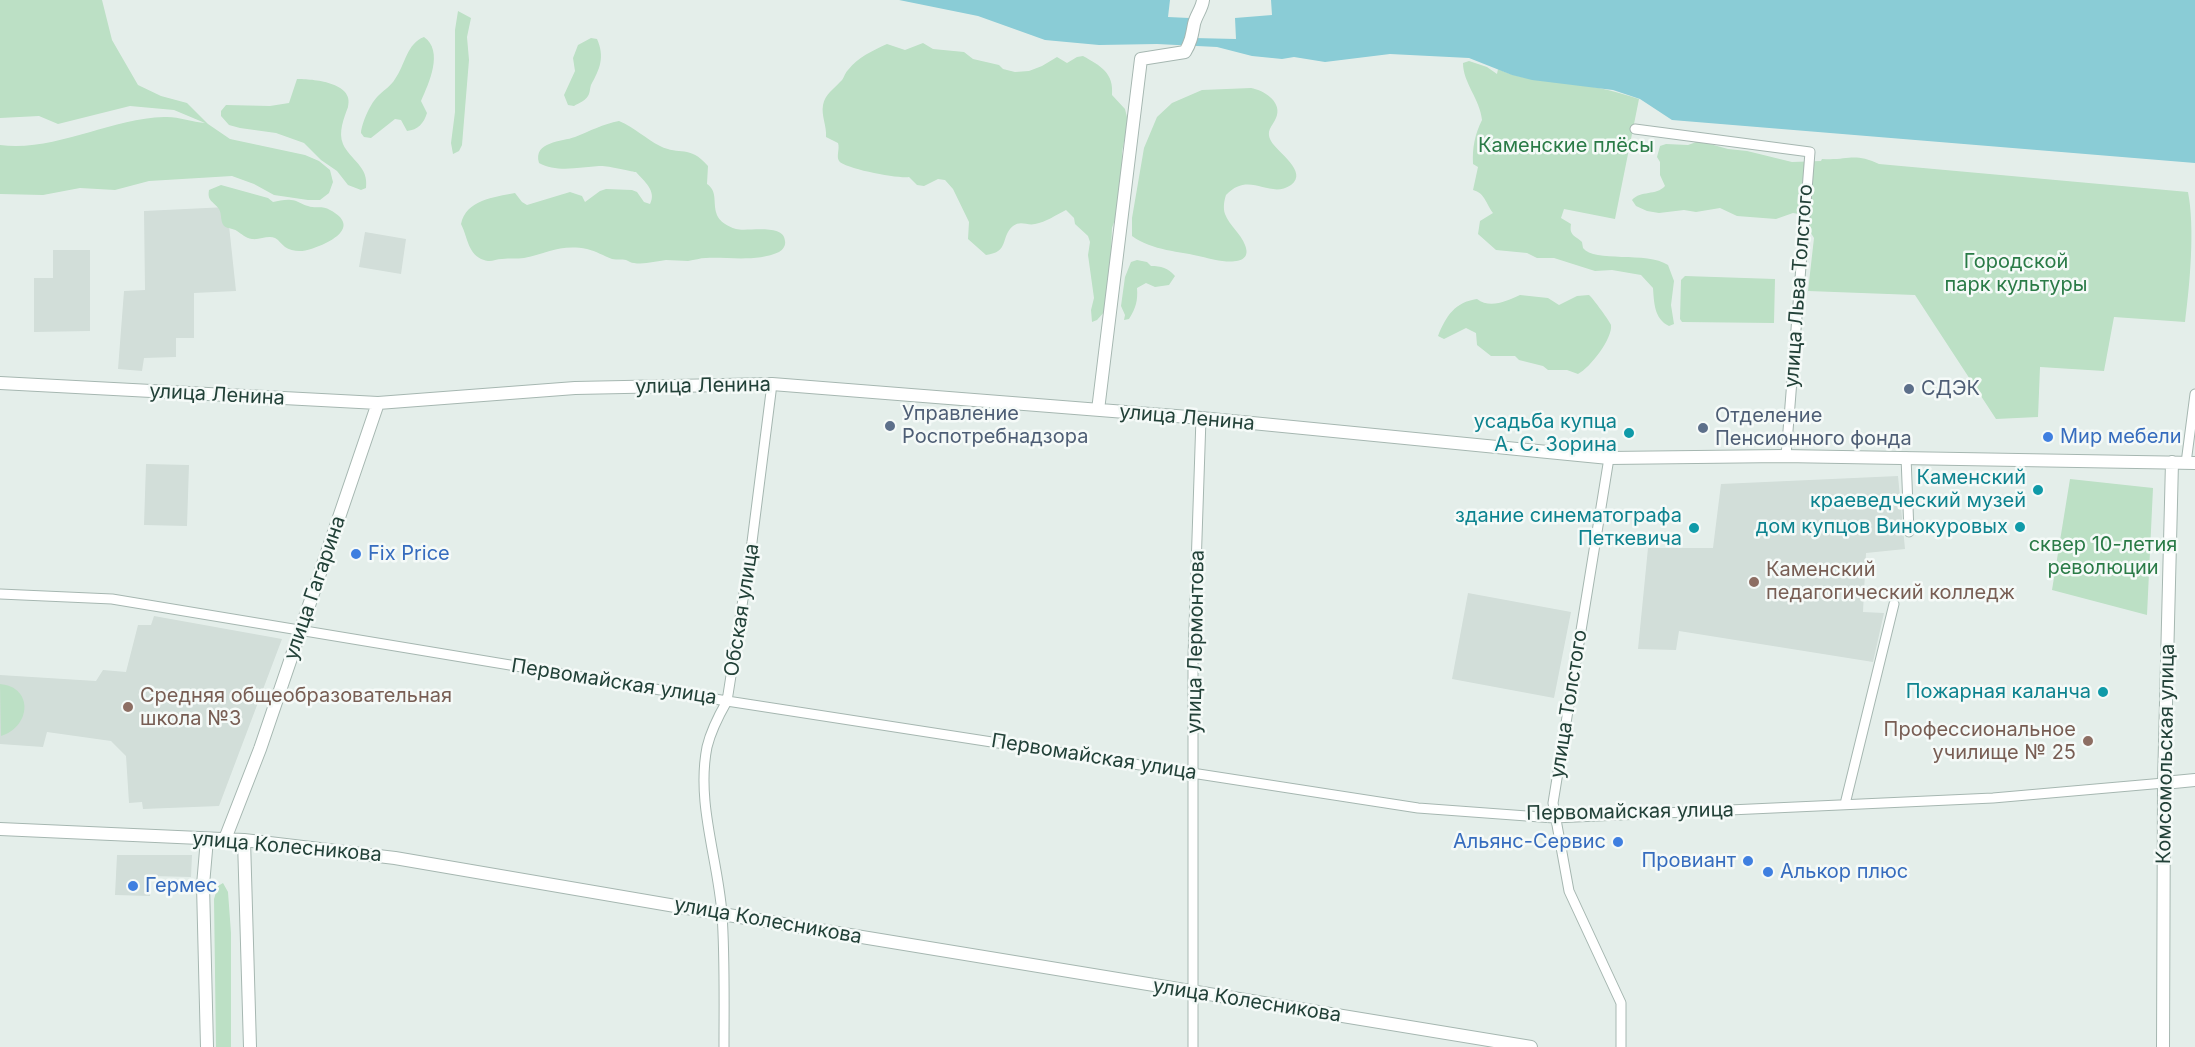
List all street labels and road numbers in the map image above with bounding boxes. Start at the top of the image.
street label: улица Льва Толстого [1780,183,1818,389]
street label: улица Ленина [635,373,771,399]
street label: улица Ленина [149,379,285,411]
street label: улица Ленина [1118,400,1256,436]
street label: улица Гагарина [279,513,351,663]
street label: Обская улица [720,542,764,678]
street label: улица Лермонтова [1182,550,1210,734]
street label: улица Толстого [1545,628,1593,780]
street label: Комсомольская улица [2152,644,2180,864]
street label: Первомайская улица [510,654,718,710]
street label: Первомайская улица [990,729,1198,785]
street label: Первомайская улица [1526,798,1734,826]
street label: улица Колесникова [191,827,383,867]
street label: улица Колесникова [672,893,864,949]
street label: улица Колесникова [1151,974,1343,1028]

